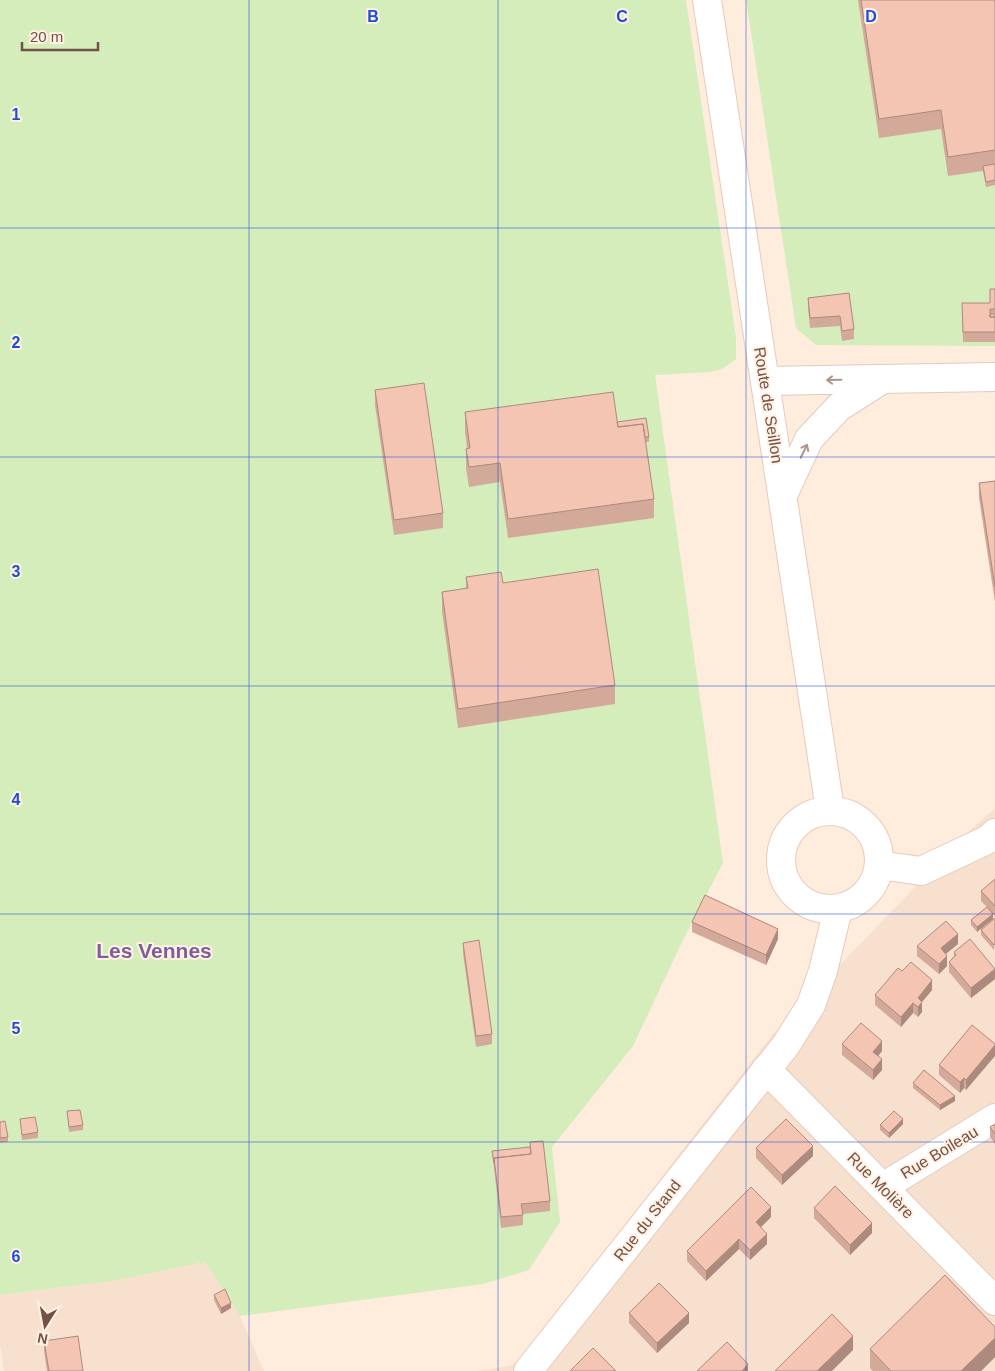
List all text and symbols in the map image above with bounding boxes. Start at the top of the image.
text: B [367,8,379,25]
text: C [616,8,628,25]
text: D [865,8,877,25]
scale bar [22,20,99,52]
text: 20 m [30,28,63,45]
text: 1 [12,106,21,123]
text: 2 [12,334,21,351]
street label: Route de Seillon [751,346,786,464]
one-way arrow [826,375,842,385]
one-way arrow [800,444,809,459]
text: 3 [12,563,21,580]
text: 4 [12,791,21,808]
district label: Les Vennes [96,939,212,962]
text: 5 [12,1020,21,1037]
street label: Rue Boileau [898,1123,981,1182]
street label: Rue Molière [844,1149,917,1222]
street label: Rue du Stand [611,1177,684,1264]
text: 6 [12,1248,21,1265]
north arrow [20,1301,70,1351]
text: N [36,1330,49,1348]

